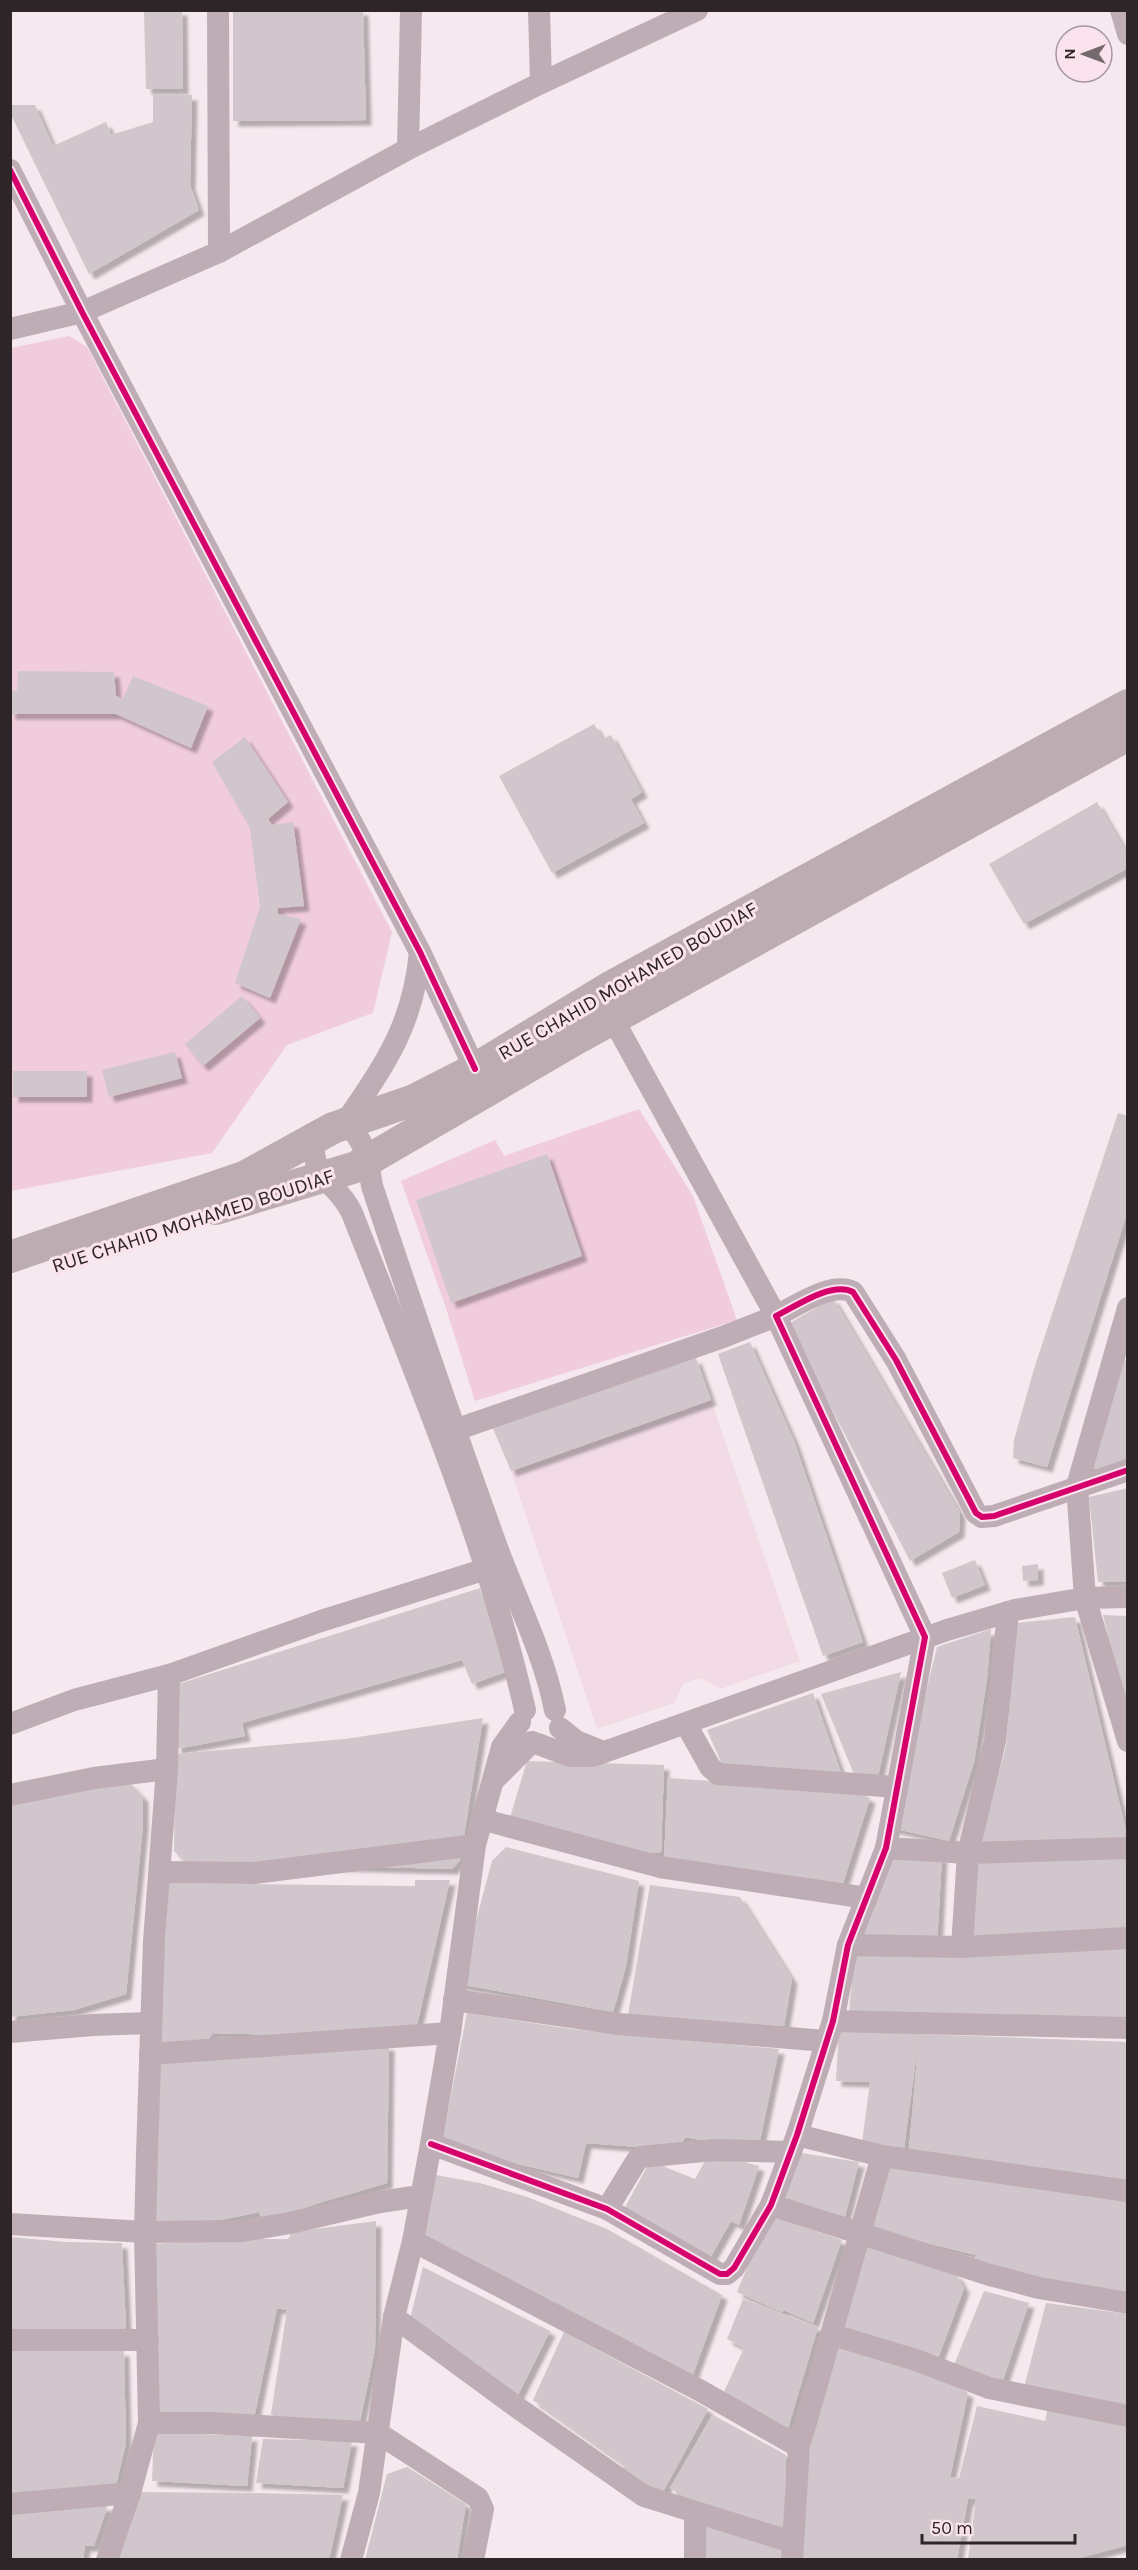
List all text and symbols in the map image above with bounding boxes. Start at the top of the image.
north arrow [1054,24,1114,84]
text: N [1060,48,1079,60]
street label: RUE CHAHID MOHAMED BOUDIAF [494,897,762,1065]
street label: RUE CHAHID MOHAMED BOUDIAF [49,1164,337,1278]
scale bar [922,2507,1075,2545]
text: 50 m [931,2517,973,2539]

